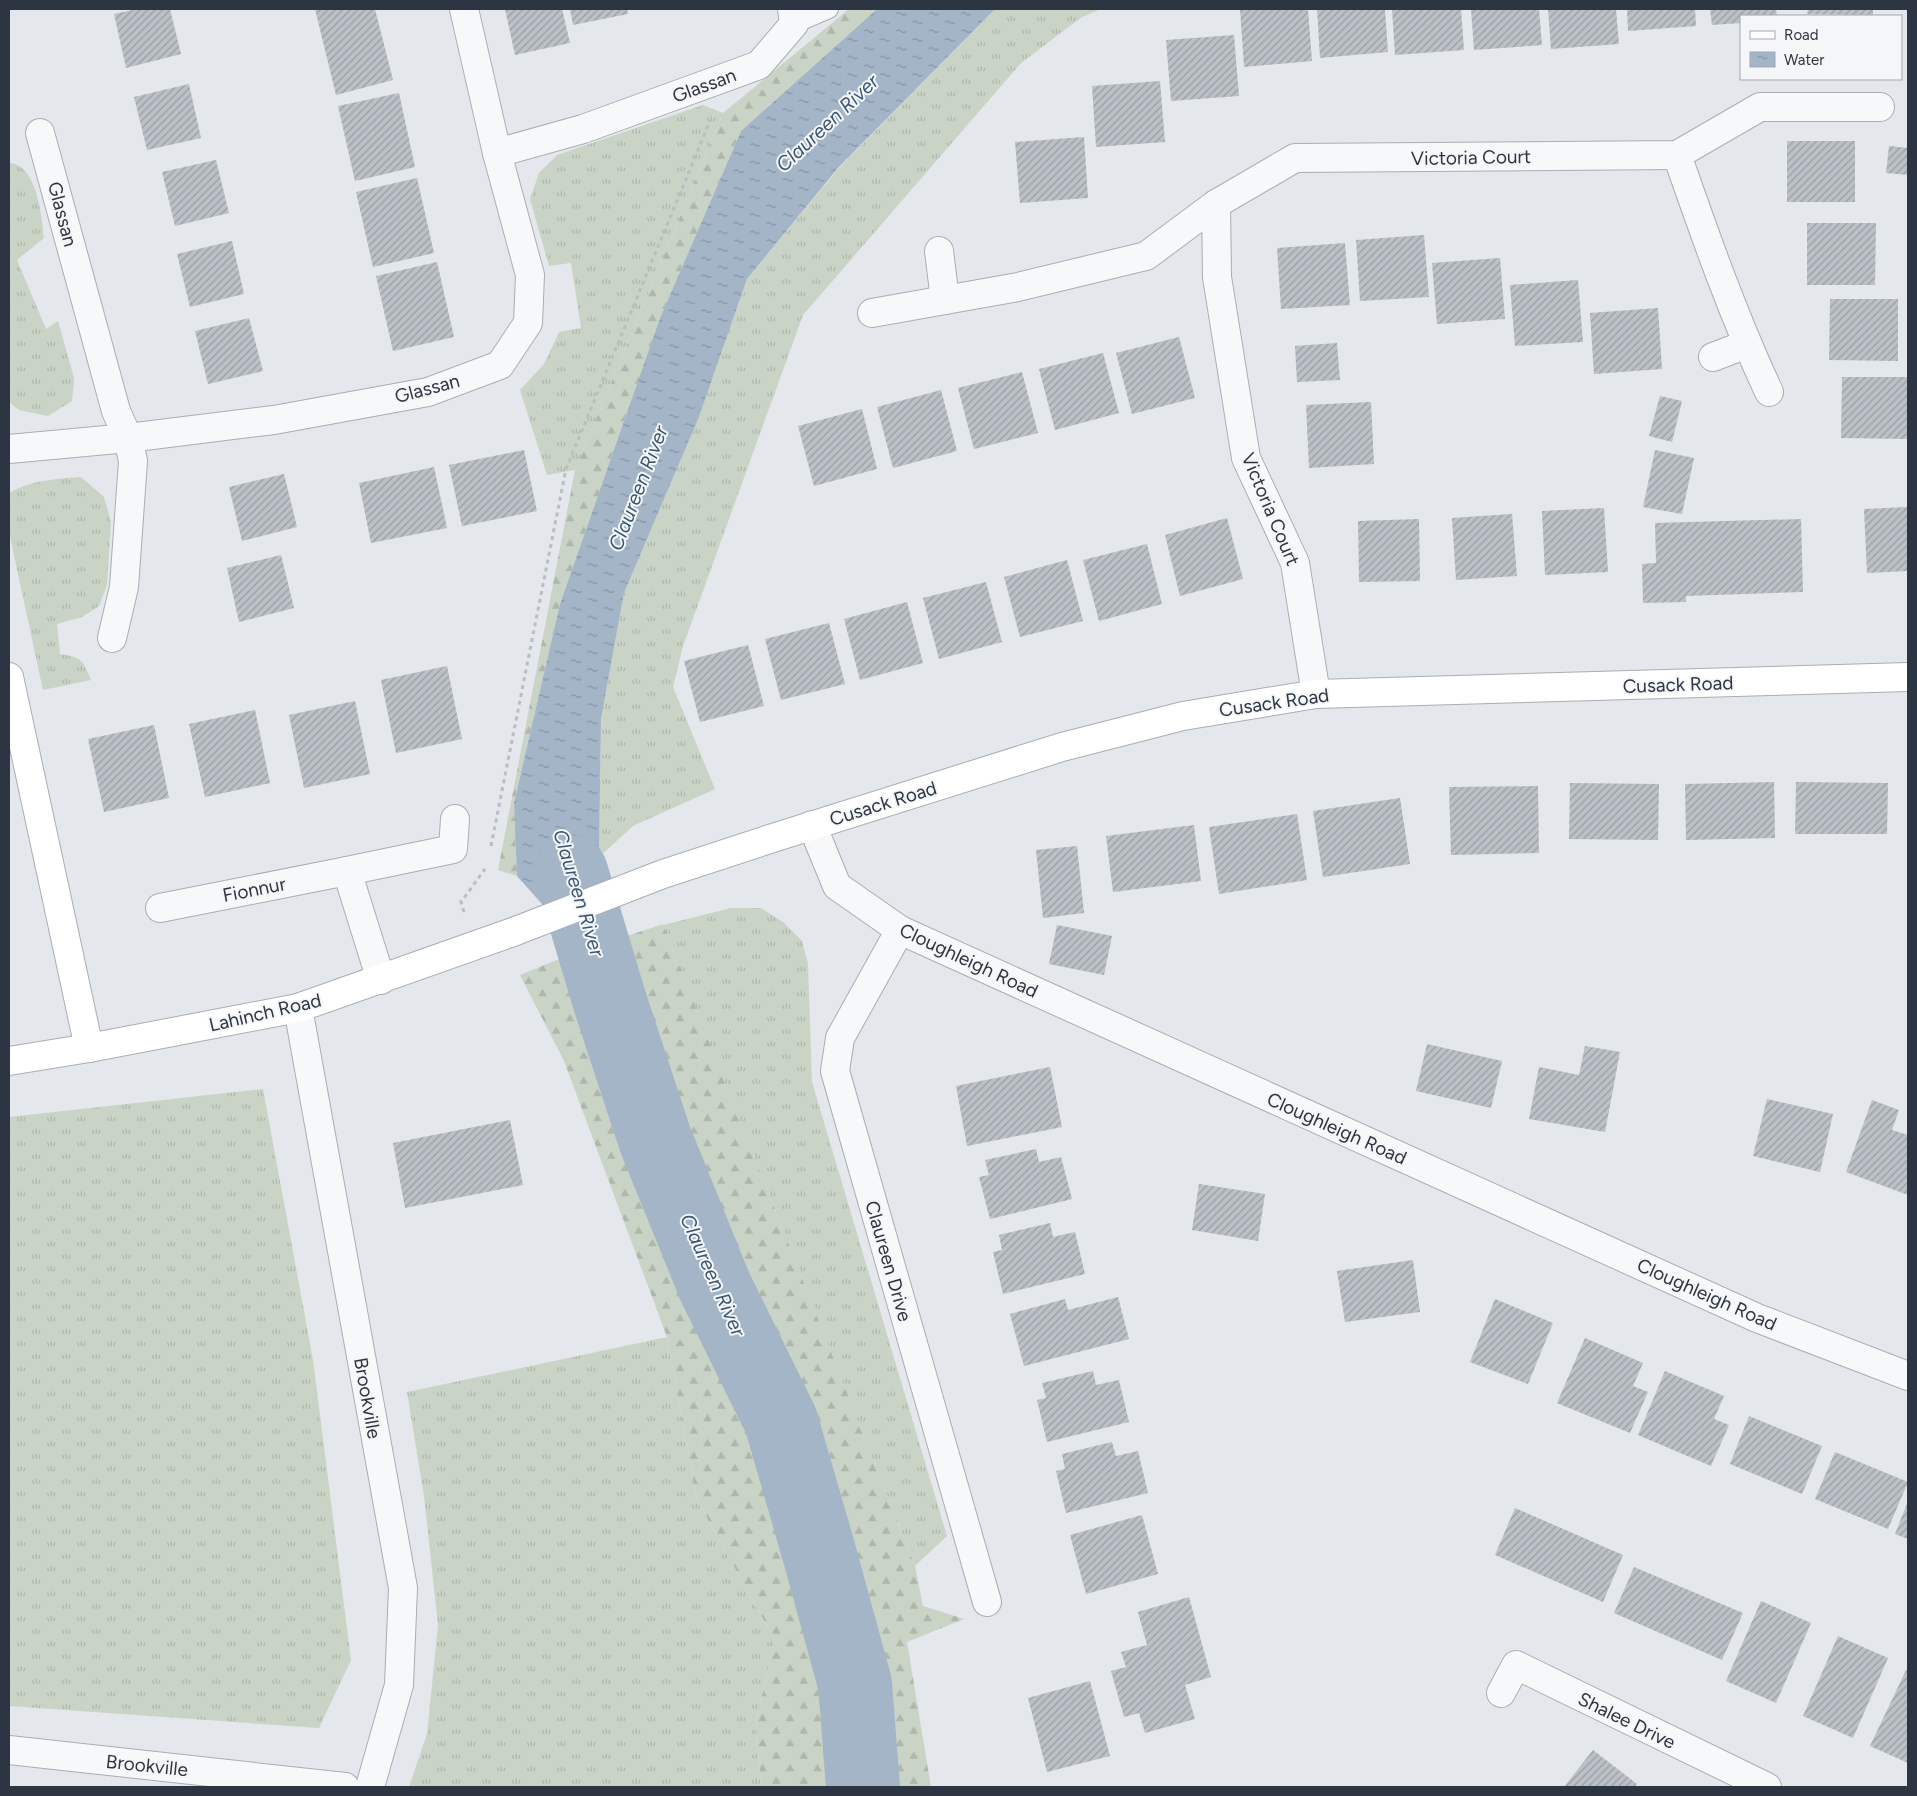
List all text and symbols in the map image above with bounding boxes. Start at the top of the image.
legend [1740,15,1902,80]
text: Road [1784,26,1819,44]
text: Water [1784,51,1824,69]
street label: Glassan [669,63,739,108]
water label: Claureen River [771,69,884,177]
street label: Victoria Court [1411,145,1531,170]
street label: Glassan [43,179,82,249]
street label: Glassan [392,369,462,408]
water label: Claureen River [603,421,673,554]
street label: Victoria Court [1236,449,1305,569]
street label: Cusack Road [1622,671,1734,698]
street label: Cusack Road [1218,683,1331,722]
street label: Cusack Road [827,776,939,831]
water label: Claureen River [548,827,610,961]
street label: Fionnur [220,872,288,907]
street label: Cloughleigh Road [896,918,1042,1003]
street label: Lahinch Road [207,988,323,1037]
street label: Cloughleigh Road [1263,1087,1410,1170]
street label: Claureen Drive [860,1198,917,1324]
water label: Claureen River [675,1210,751,1341]
street label: Cloughleigh Road [1633,1253,1780,1336]
street label: Brookville [349,1356,386,1441]
street label: Shalee Drive [1574,1687,1679,1754]
street label: Brookville [105,1750,189,1781]

